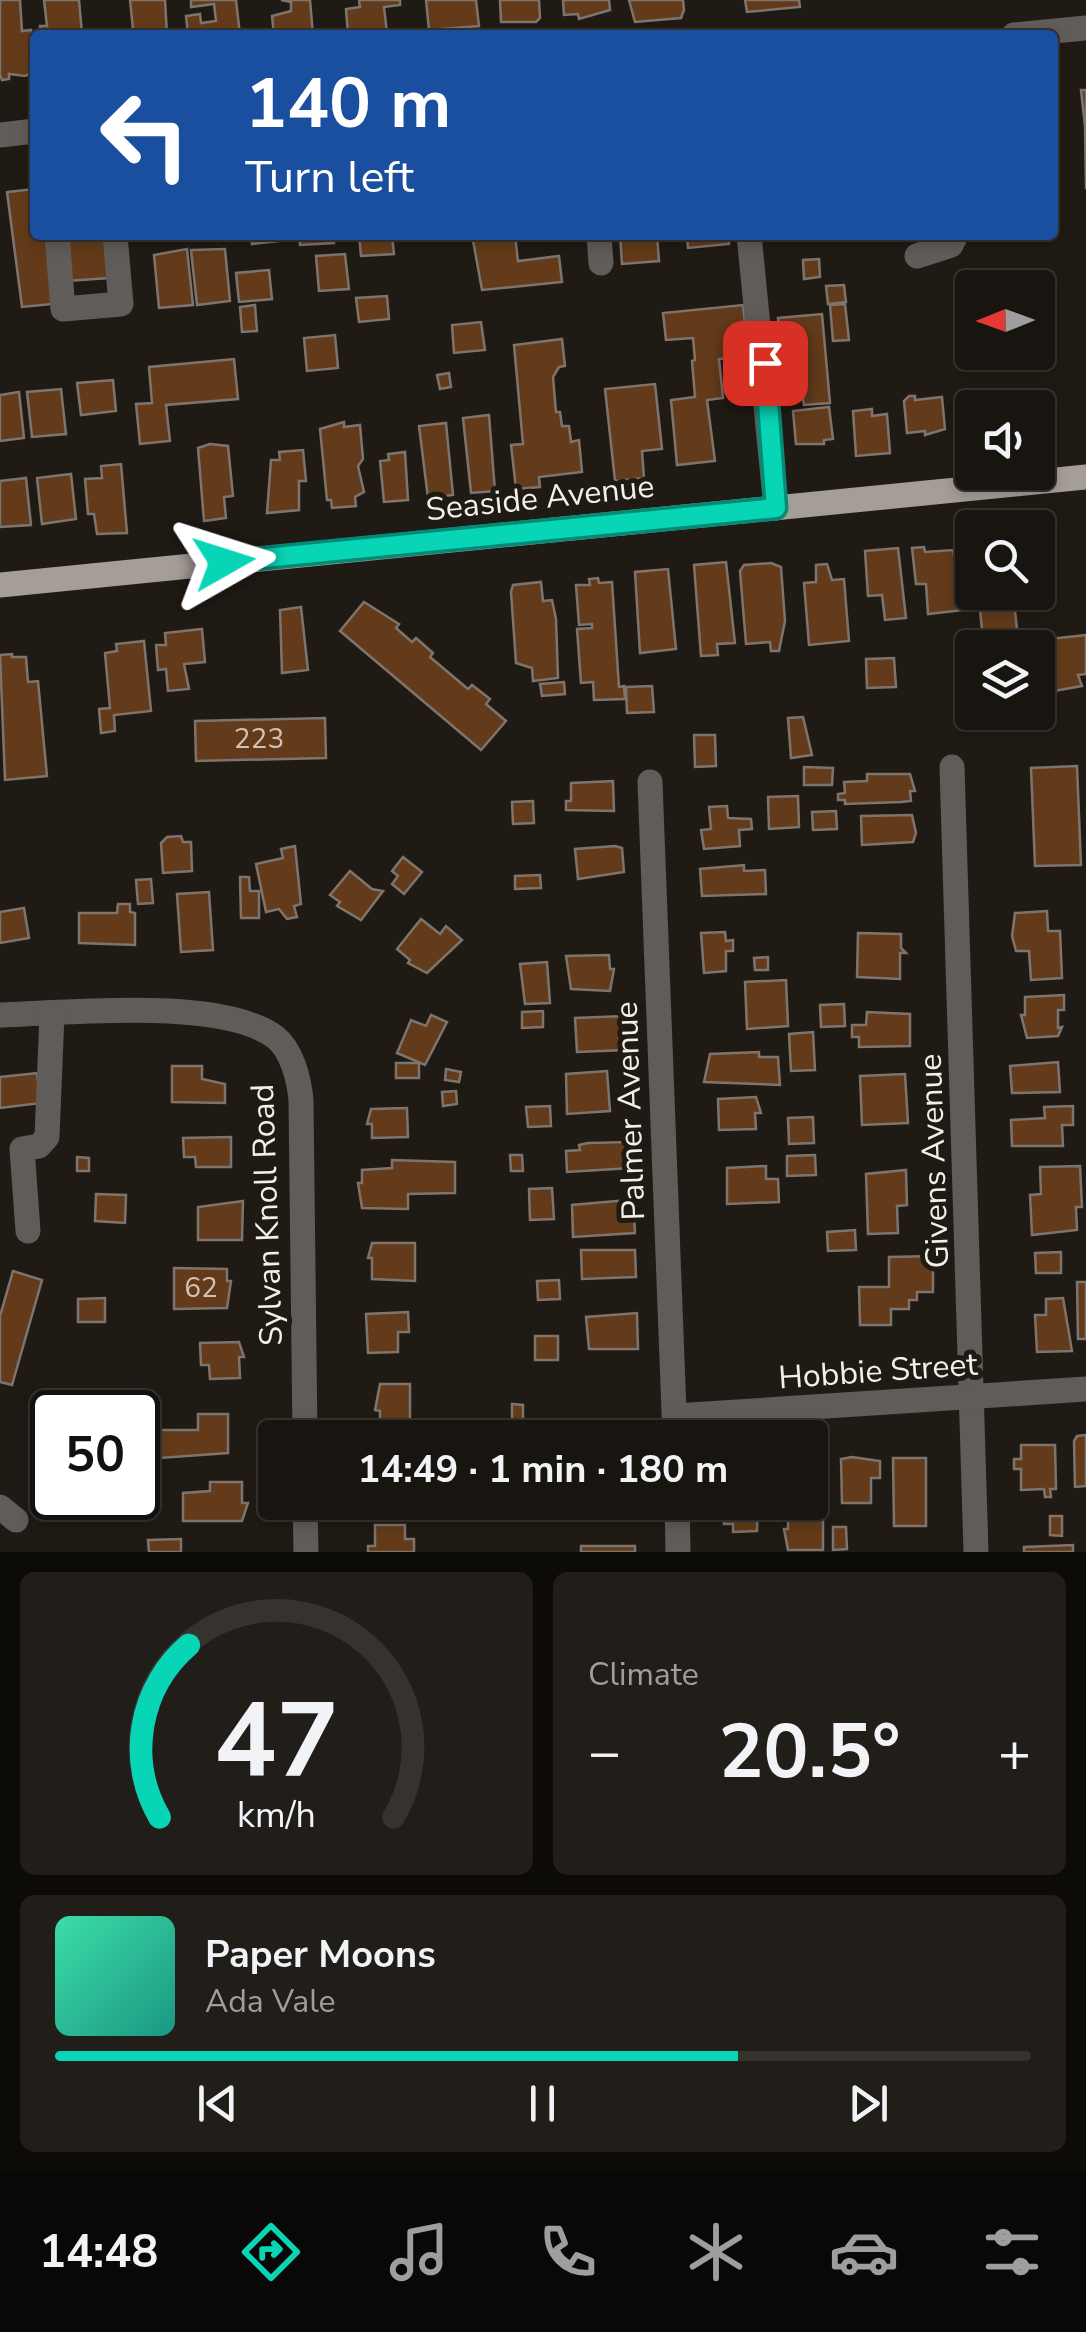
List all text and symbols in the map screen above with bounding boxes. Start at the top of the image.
text: 140 m [245,56,451,152]
icon: left [80,70,210,200]
text: Turn left [245,147,414,208]
north arrow [955,270,1055,370]
map controls [955,270,1055,730]
pin [723,321,808,406]
icon: arrive [738,336,793,391]
button: sound [955,390,1055,490]
street label: Seaside Avenue [424,465,656,531]
position arrow [172,510,276,614]
button: search [955,510,1055,610]
button: layers [955,630,1055,730]
house number: 223 [234,720,284,758]
street label: Palmer Avenue [605,1001,655,1221]
street label: Givens Avenue [909,1053,959,1269]
street label: Sylvan Knoll Road [241,1083,293,1347]
house number: 62 [184,1269,218,1307]
street label: Hobbie Street [777,1343,980,1399]
speed limit sign: 50 [30,1390,160,1520]
text: 14:49 · 1 min · 180 m [358,1444,728,1495]
text: Climate [588,1653,699,1696]
text: 47 [214,1670,339,1812]
text: 20.5° [718,1701,901,1803]
text: − [588,1715,621,1790]
text: + [998,1715,1031,1790]
text: km/h [237,1791,316,1840]
text: Paper Moons [205,1929,436,1980]
text: Ada Vale [205,1980,336,2023]
icon: previous [190,2076,245,2131]
icon: pause [515,2076,570,2131]
icon: next [841,2076,896,2131]
icon: directions [236,2217,306,2287]
icon: music [384,2217,454,2287]
icon: phone [533,2217,603,2287]
icon: climate [681,2217,751,2287]
icon: car [829,2217,899,2287]
icon: filters [977,2217,1047,2287]
text: 14:48 [39,2222,158,2283]

